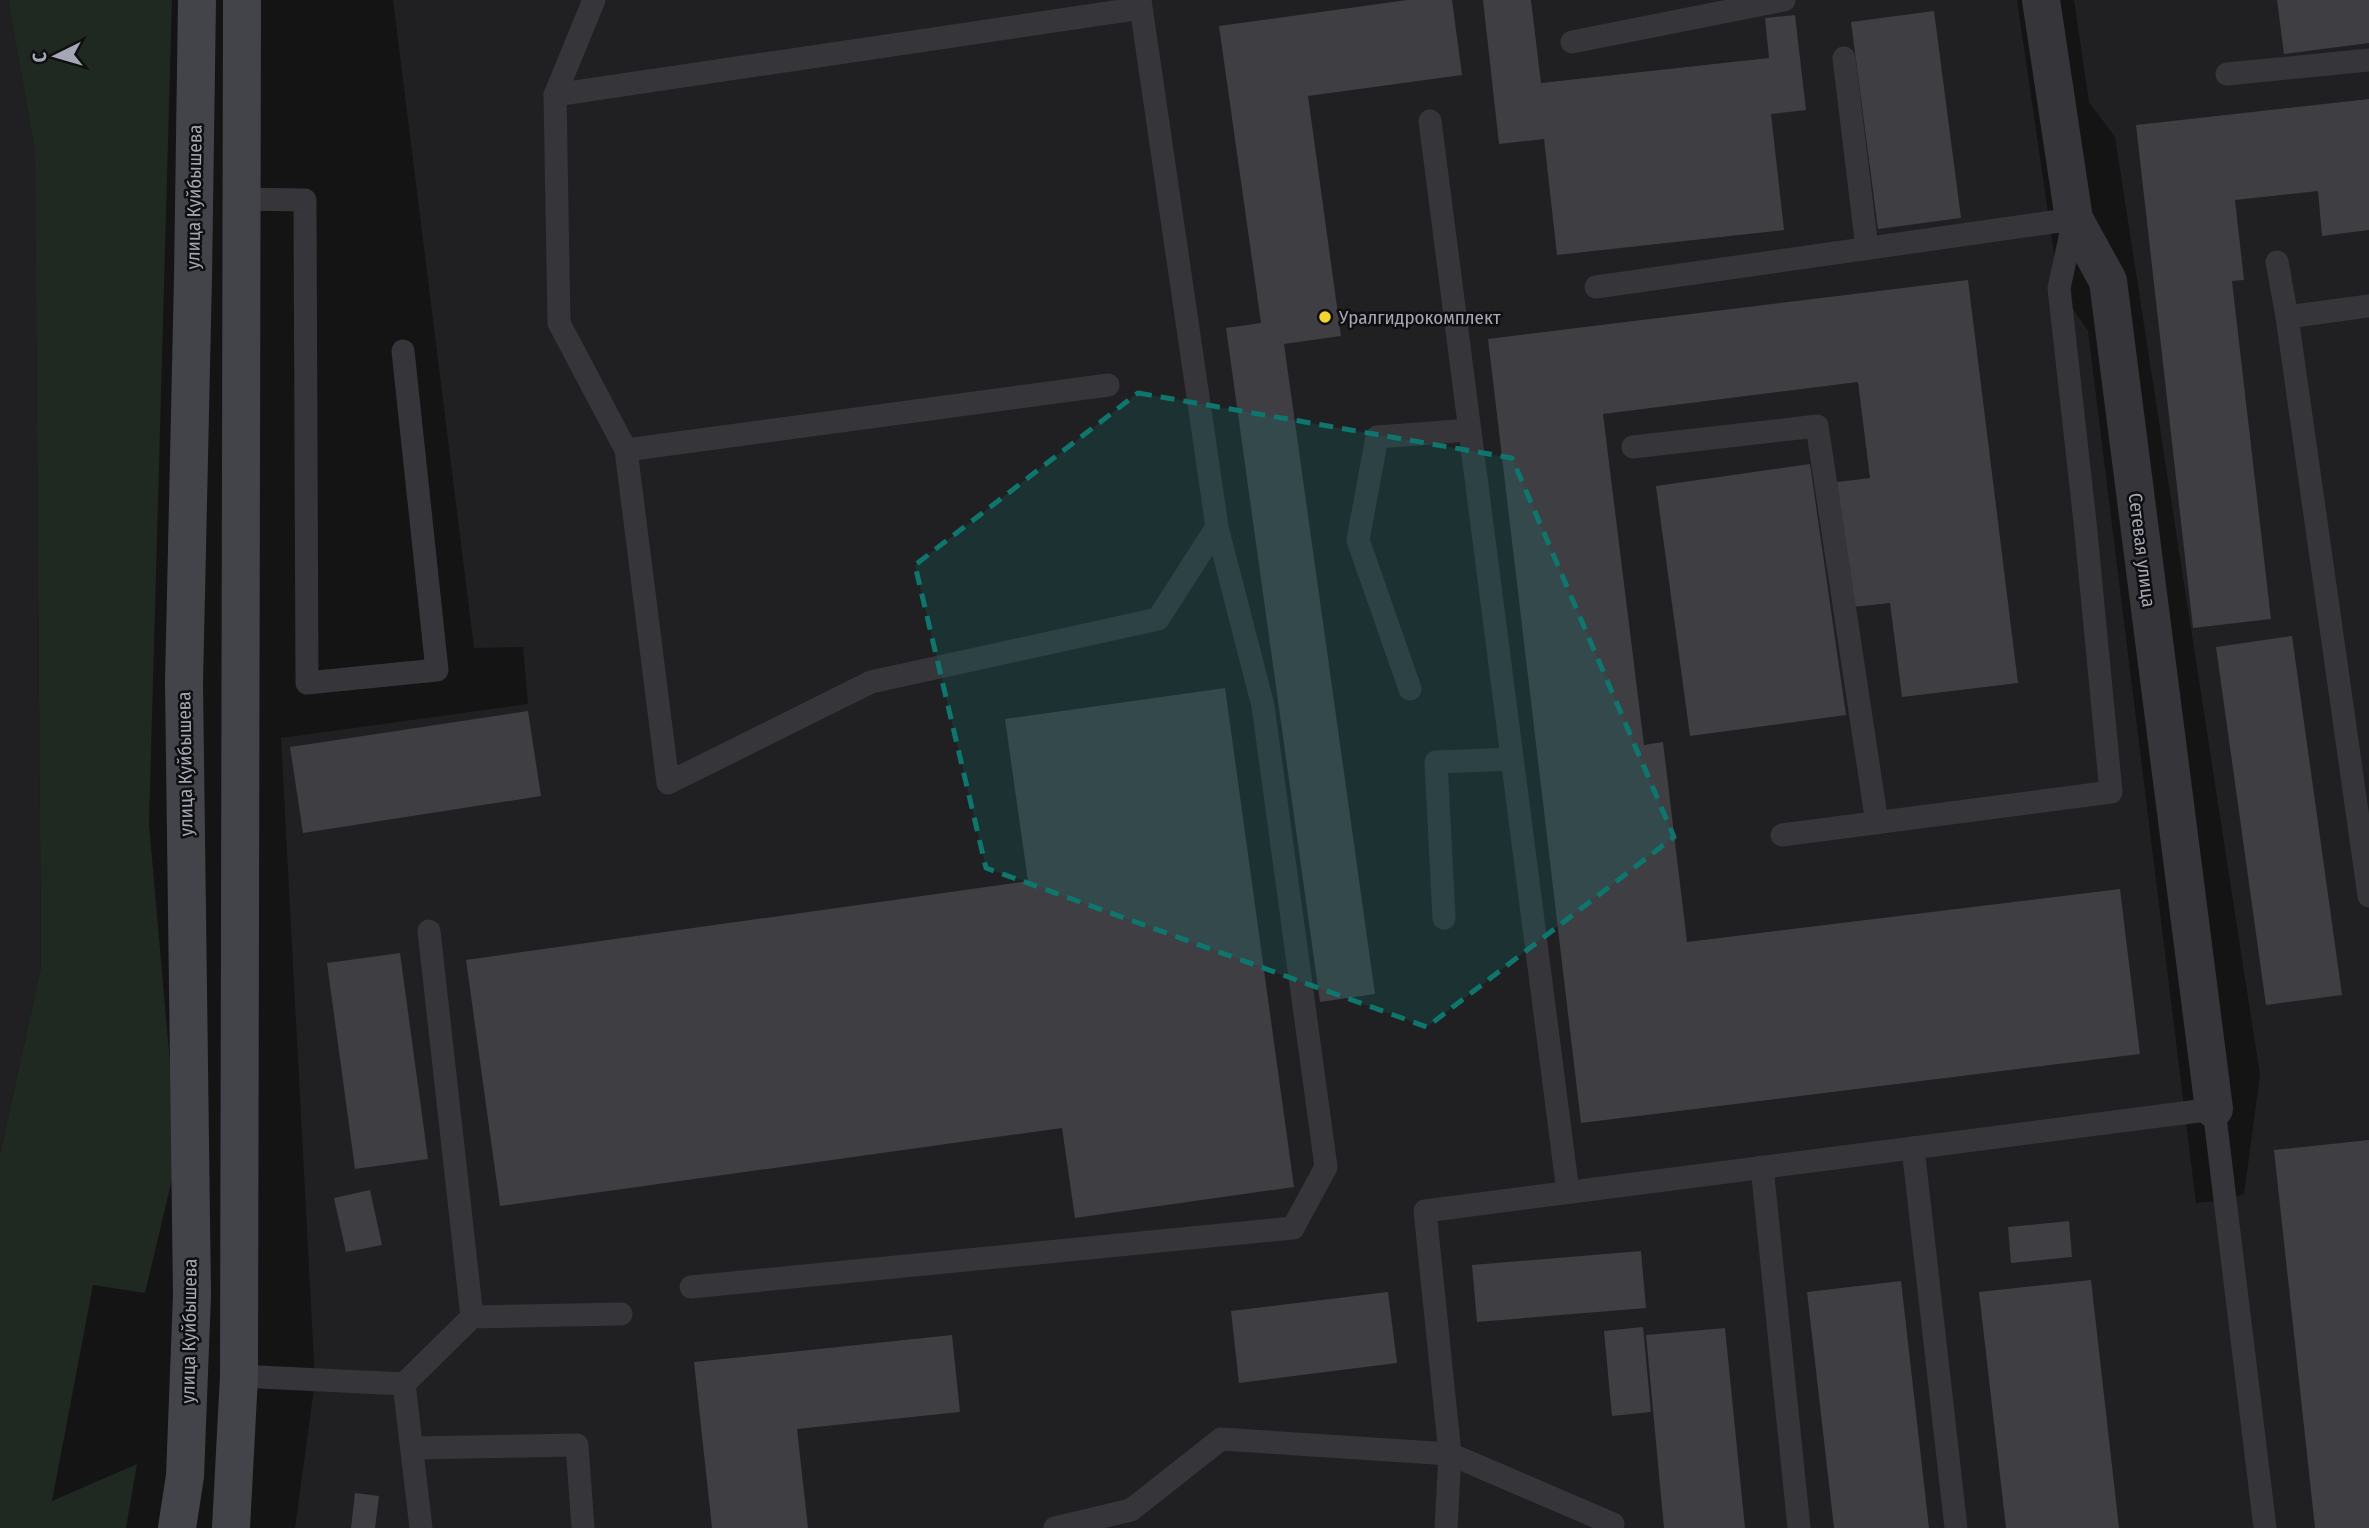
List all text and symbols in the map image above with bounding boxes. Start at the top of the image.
north arrow [21,21,91,91]
text: С [28,51,51,63]
street label: улица Куйбышева [181,124,207,270]
place label: Уралгидрокомплект [1338,306,1501,329]
marker: Уралгидрокомплект [1317,309,1333,325]
street label: Сетевая улица [2124,492,2160,608]
street label: улица Куйбышева [172,691,198,837]
street label: улица Куйбышева [176,1258,202,1404]

